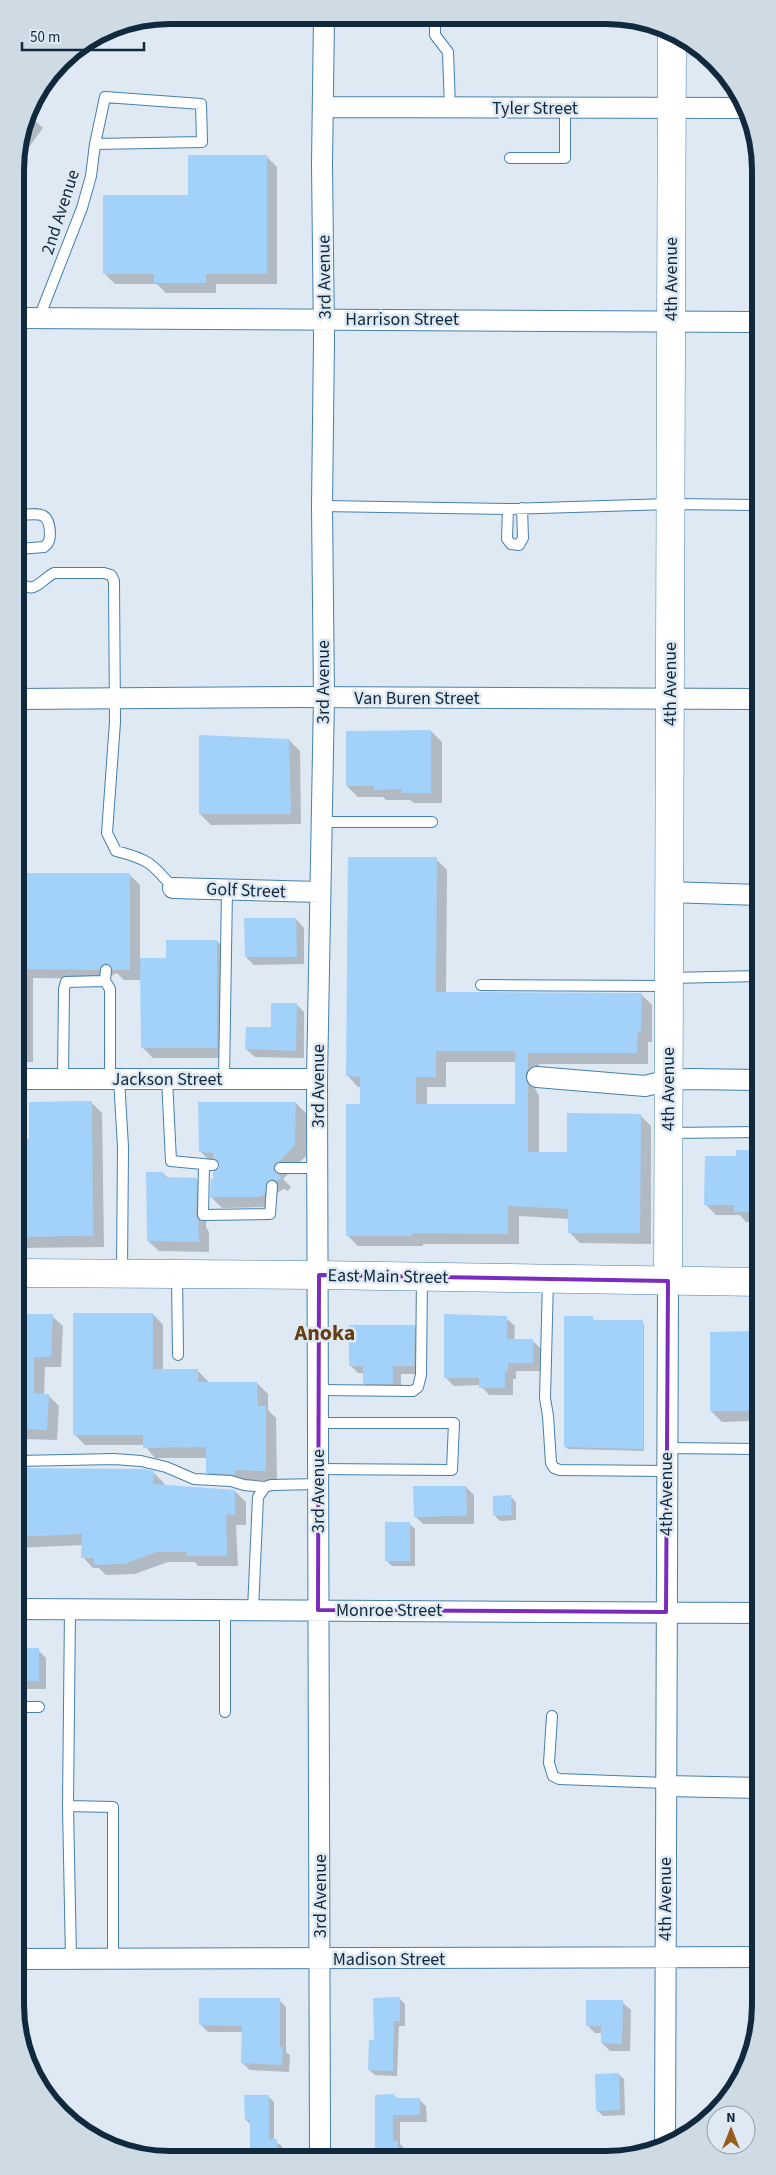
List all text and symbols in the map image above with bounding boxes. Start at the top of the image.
scale bar [22,20,145,52]
text: 50 m [30,27,60,48]
street label: Tyler Street [492,96,578,121]
street label: 2nd Avenue [35,166,86,258]
street label: 3rd Avenue [311,235,338,319]
street label: 4th Avenue [659,237,684,321]
street label: Harrison Street [345,307,459,332]
street label: 3rd Avenue [311,640,336,724]
street label: 4th Avenue [658,642,683,726]
street label: Van Buren Street [354,686,480,711]
street label: Golf Street [206,877,286,904]
street label: 3rd Avenue [306,1044,331,1128]
street label: 4th Avenue [656,1047,681,1131]
street label: Jackson Street [112,1067,222,1092]
street label: East Main Street [328,1263,448,1290]
district label: Anoka [294,1317,355,1349]
street label: 3rd Avenue [306,1449,331,1533]
street label: 4th Avenue [654,1452,679,1536]
street label: Monroe Street [336,1598,442,1623]
street label: 3rd Avenue [308,1854,333,1938]
street label: 4th Avenue [653,1857,678,1941]
street label: Madison Street [333,1947,445,1972]
north arrow [706,2105,756,2155]
text: N [726,2108,736,2128]

